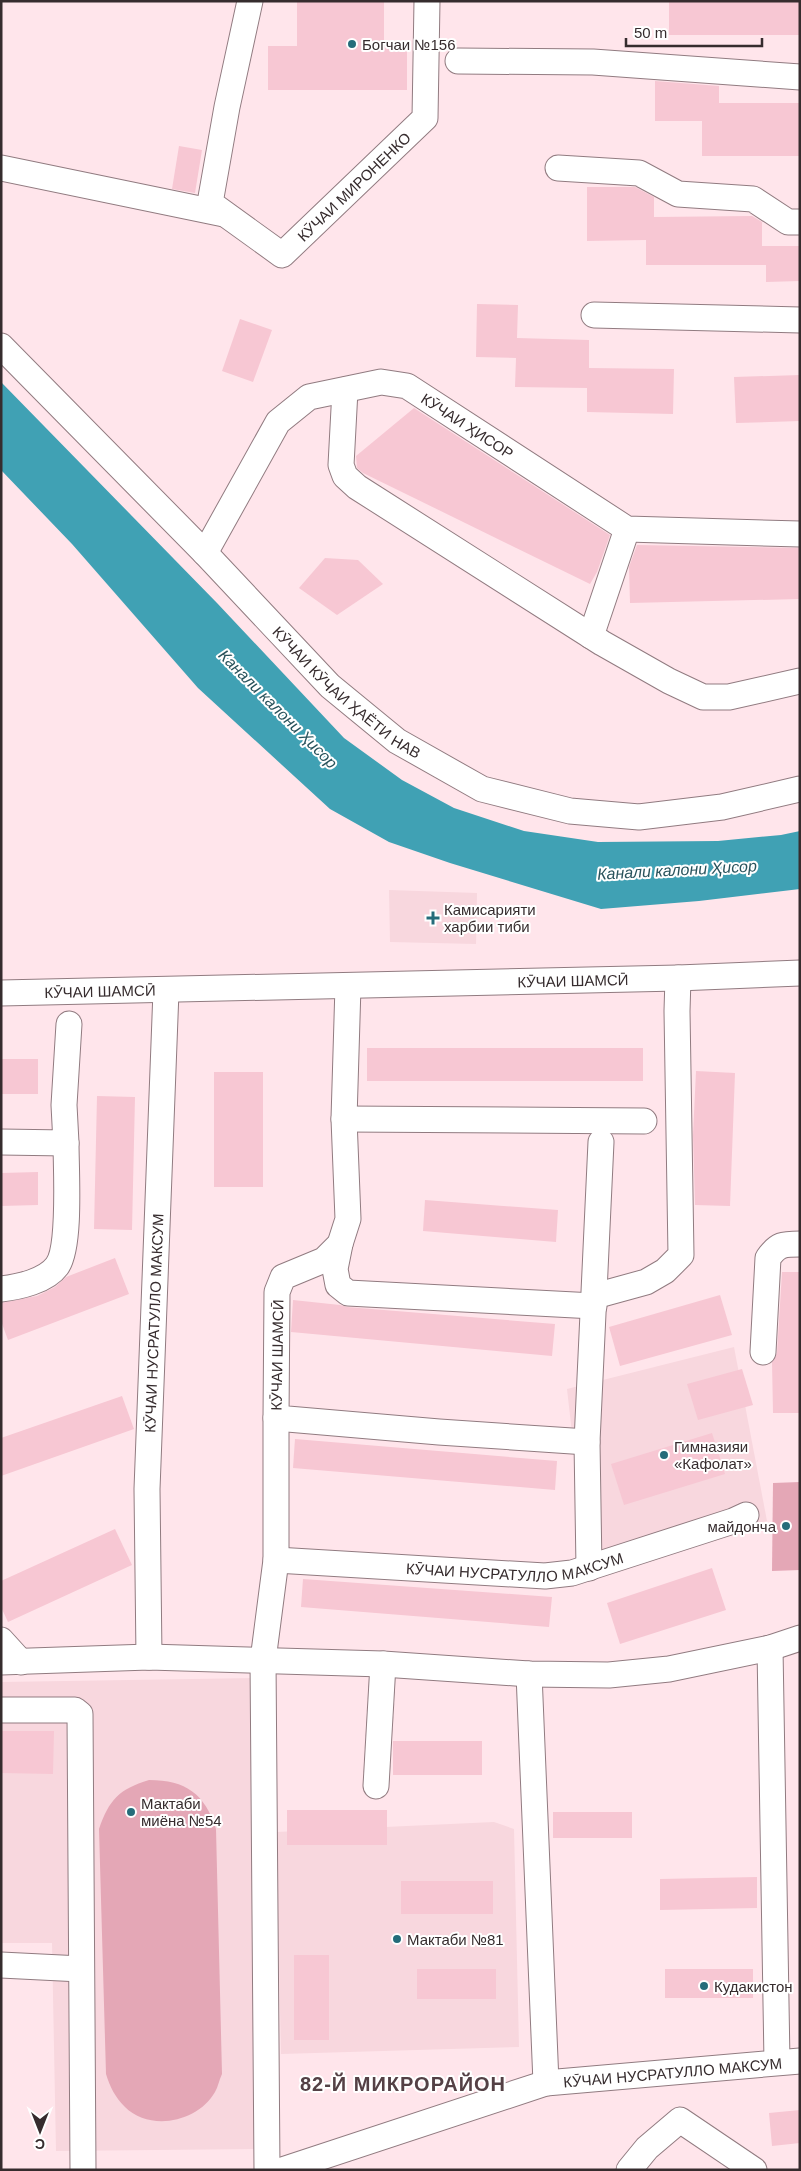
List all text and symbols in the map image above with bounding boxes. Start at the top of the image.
scale bar [626,15,762,47]
text: 50 m [634,24,667,41]
place label: Богчаи №156 [362,36,455,53]
marker: Богчаи №156 [346,38,358,50]
street label: КӮЧАИ МИРОНЕНКО [294,128,414,244]
street label: КӮЧАИ ҲИСОР [418,389,517,462]
street label: КӮЧАИ КӮЧАИ ҲАЁТИ НАВ [270,623,424,761]
water label: Канали калони Ҳисор [215,646,341,772]
water label: Канали калони Ҳисор [597,857,757,883]
place label: Камисарияти харбии тиби [444,901,536,935]
marker: Камисарияти харбии тиби [426,911,440,925]
street label: КӮЧАИ ШАМСӢ [517,971,629,990]
street label: КӮЧАИ ШАМСӢ [44,981,156,1001]
street label: КӮЧАИ НУСРАТУЛЛО МАКСУМ [141,1213,166,1433]
street label: КӮЧАИ ШАМСӢ [268,1299,286,1411]
place label: Гимназияи «Кафолат» [674,1438,752,1472]
marker: Гимназияи «Кафолат» [658,1449,670,1461]
place label: майдонча [707,1518,777,1535]
marker: майдонча [780,1520,792,1532]
street label: КӮЧАИ НУСРАТУЛЛО МАКСУМ [405,1549,625,1585]
place label: Мактаби миёна №54 [141,1795,222,1829]
marker: Мактаби миёна №54 [125,1806,137,1818]
place label: Мактаби №81 [407,1931,504,1948]
marker: Мактаби №81 [391,1933,403,1945]
place label: Кудакистон [714,1978,793,1995]
marker: Кудакистон [698,1980,710,1992]
street label: КӮЧАИ НУСРАТУЛЛО МАКСУМ [562,2054,783,2090]
district label: 82-Й МИКРОРАЙОН [300,2072,506,2095]
north arrow [15,2106,65,2156]
text: С [35,2136,45,2152]

